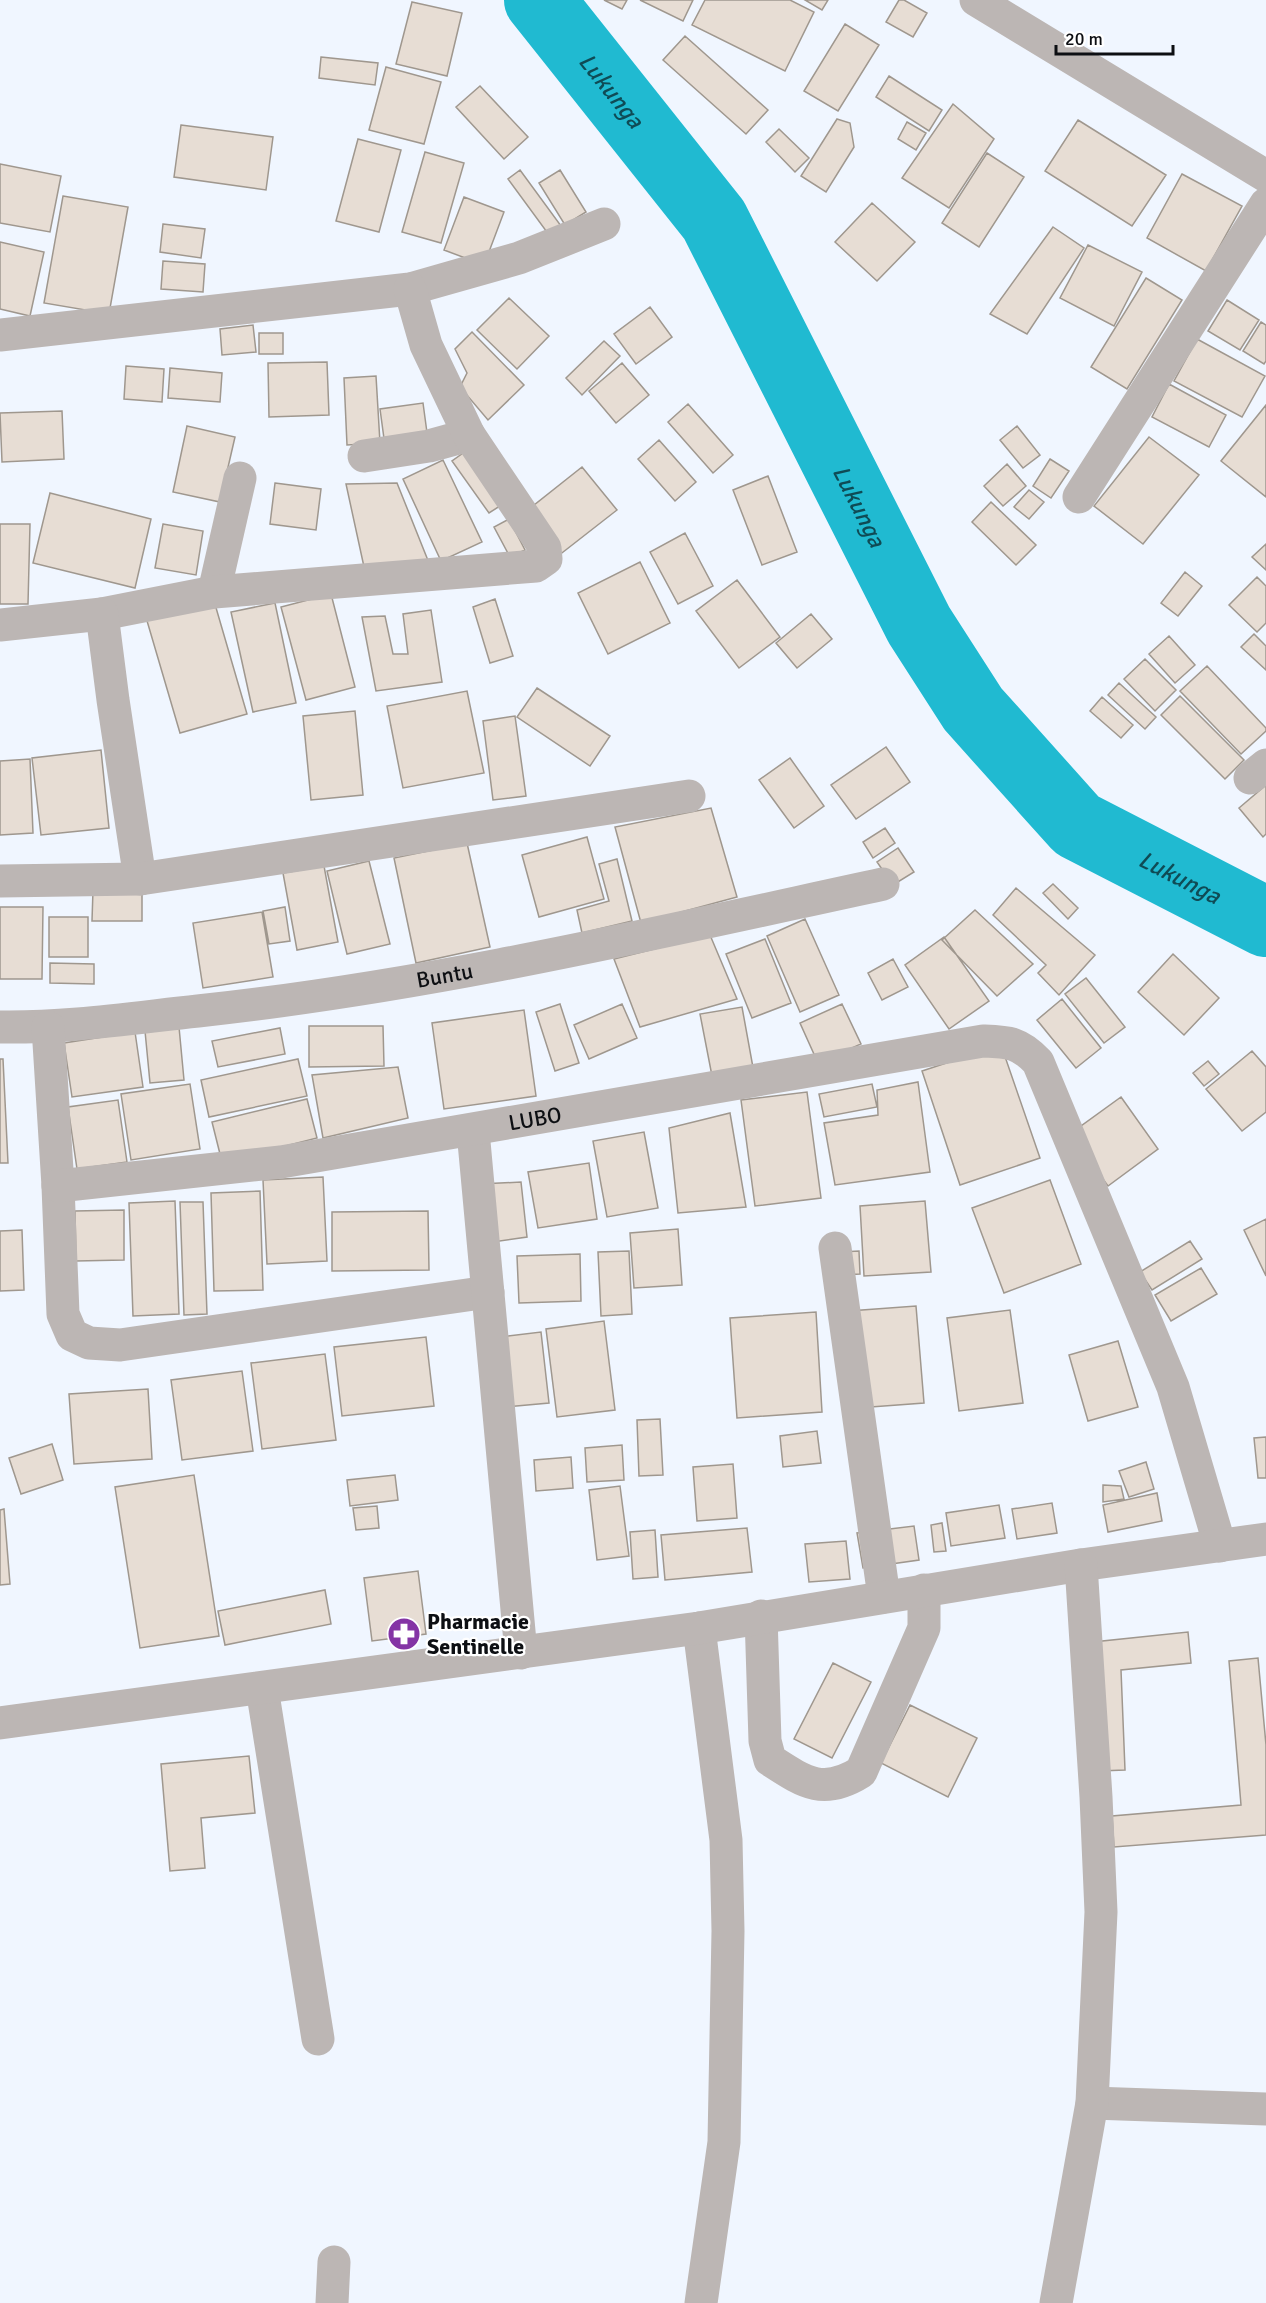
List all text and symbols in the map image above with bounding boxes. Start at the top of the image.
scale bar [1056,18,1173,56]
text: 20 m [1065,28,1103,50]
water label: Lukunga [572,47,651,135]
water label: Lukunga [826,460,893,553]
water label: Lukunga [1134,844,1226,911]
street label: Buntu [414,957,475,994]
street label: LUBO [507,1101,564,1137]
place label: Pharmacie Sentinelle [427,1608,529,1660]
pharmacy icon: Pharmacie Sentinelle [386,1616,422,1652]

